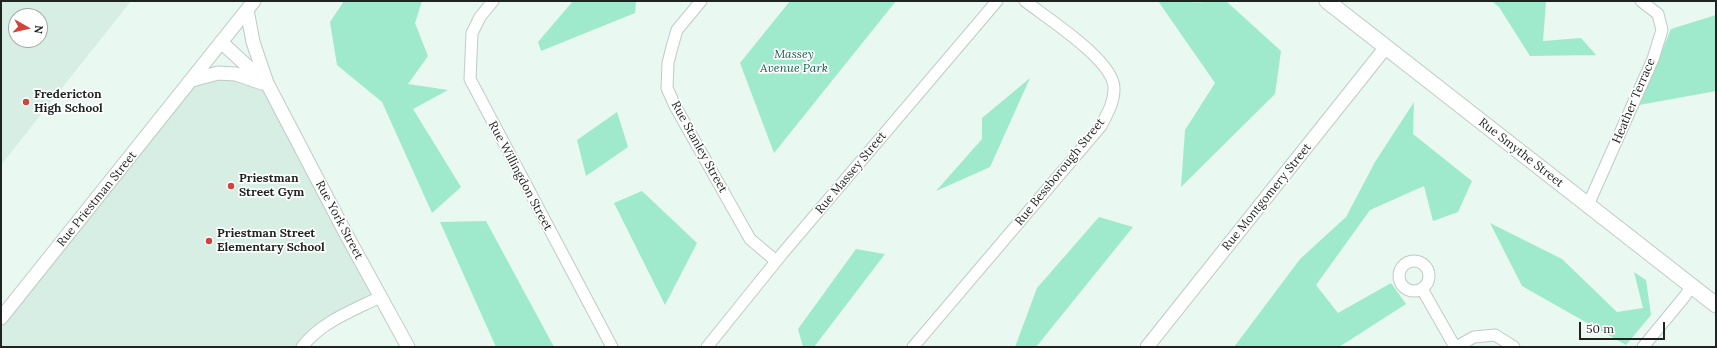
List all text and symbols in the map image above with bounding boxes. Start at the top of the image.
north arrow [8,8,48,48]
text: N [31,24,46,35]
park label: Massey Avenue Park [760,48,828,76]
street label: Heather Terrace [1610,56,1658,146]
place label: Fredericton High School [34,88,103,116]
marker: Fredericton High School [21,97,31,107]
street label: Rue Stanley Street [668,99,730,195]
street label: Rue Bessborough Street [1012,115,1108,229]
street label: Rue Smythe Street [1476,115,1566,191]
street label: Rue Willingdon Street [485,119,555,233]
street label: Rue Massey Street [812,129,890,217]
street label: Rue Montgomery Street [1219,140,1315,254]
street label: Rue Priestman Street [54,149,140,249]
place label: Priestman Street Gym [239,172,304,200]
street label: Rue York Street [312,178,366,262]
marker: Priestman Street Gym [226,181,236,191]
place label: Priestman Street Elementary School [217,227,325,255]
marker: Priestman Street Elementary School [204,236,214,246]
scale bar [1581,314,1667,340]
text: 50 m [1586,321,1614,336]

